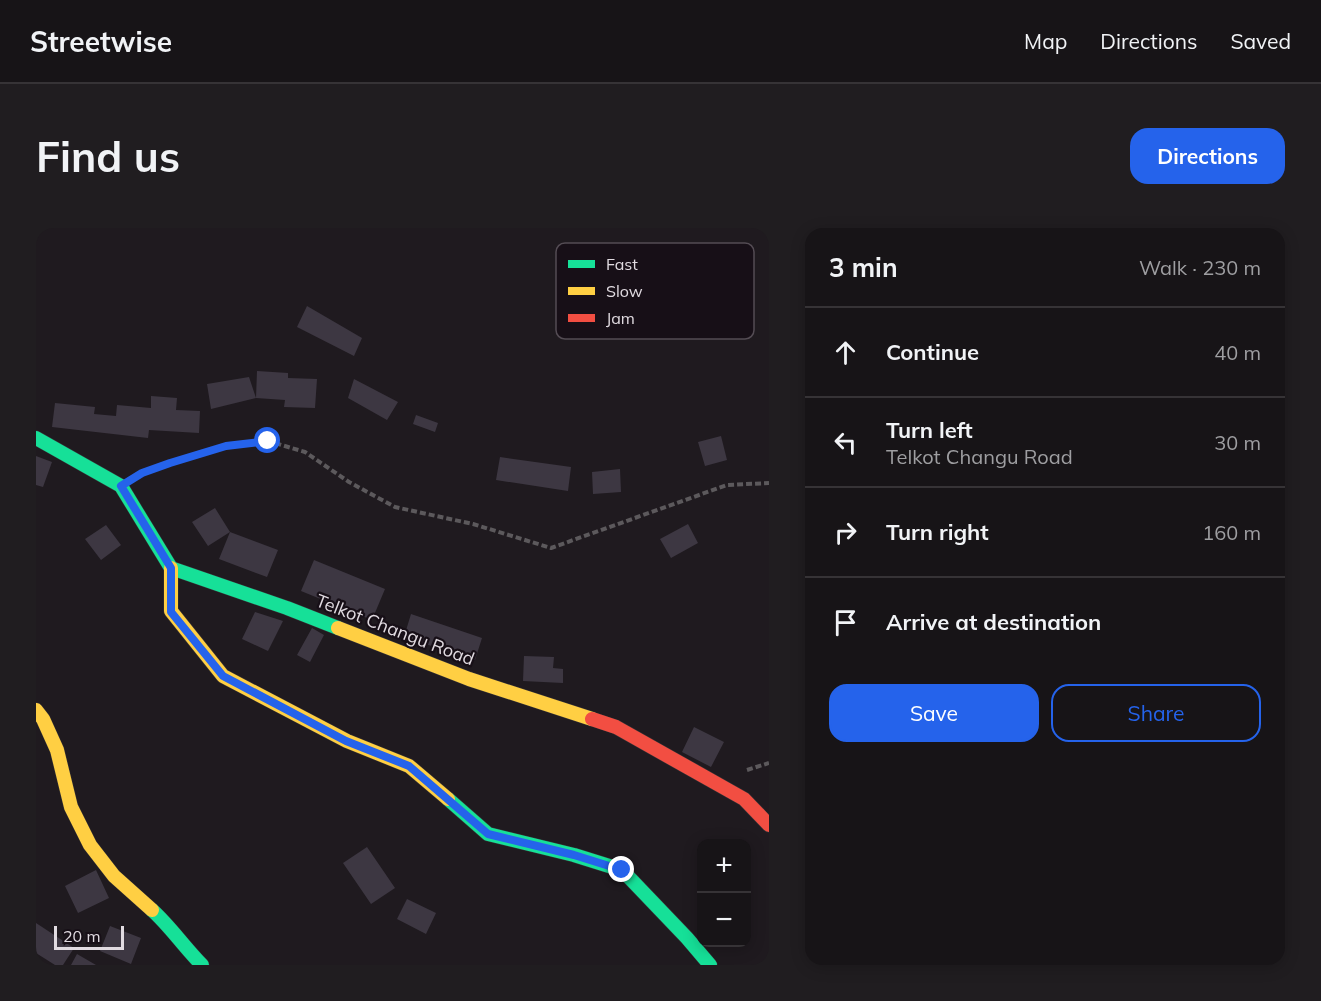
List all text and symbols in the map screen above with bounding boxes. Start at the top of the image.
text: Streetwise [30,24,172,59]
text: Map [1024,28,1067,54]
text: Directions [1100,28,1197,54]
text: Saved [1230,28,1291,54]
button: Directions [1130,128,1285,184]
text: Find us [36,130,180,183]
legend [556,243,754,339]
text: 3 min [829,251,898,284]
text: Fast [606,254,638,274]
text: Walk · 230 m [1139,255,1261,280]
text: Slow [606,281,643,301]
text: Jam [606,308,635,328]
icon: ahead [829,336,862,369]
text: Continue [886,338,979,366]
text: 40 m [1214,340,1261,365]
text: Turn left [886,416,973,444]
icon: left [829,426,862,459]
route start [254,427,280,453]
text: 30 m [1214,430,1261,455]
text: Telkot Changu Road [886,444,1073,469]
icon: right [829,516,862,549]
text: Turn right [886,518,989,546]
text: 160 m [1202,520,1261,545]
street label: Telkot Changu Road [313,589,478,670]
icon: arrive [829,606,862,639]
text: Arrive at destination [886,608,1101,636]
button: Save [829,684,1039,742]
button: Share [1051,684,1261,742]
map controls [697,839,751,947]
button: + [697,839,751,893]
route end [608,856,634,882]
button: − [697,893,751,947]
scale bar [54,923,124,950]
text: 20 m [63,926,100,946]

